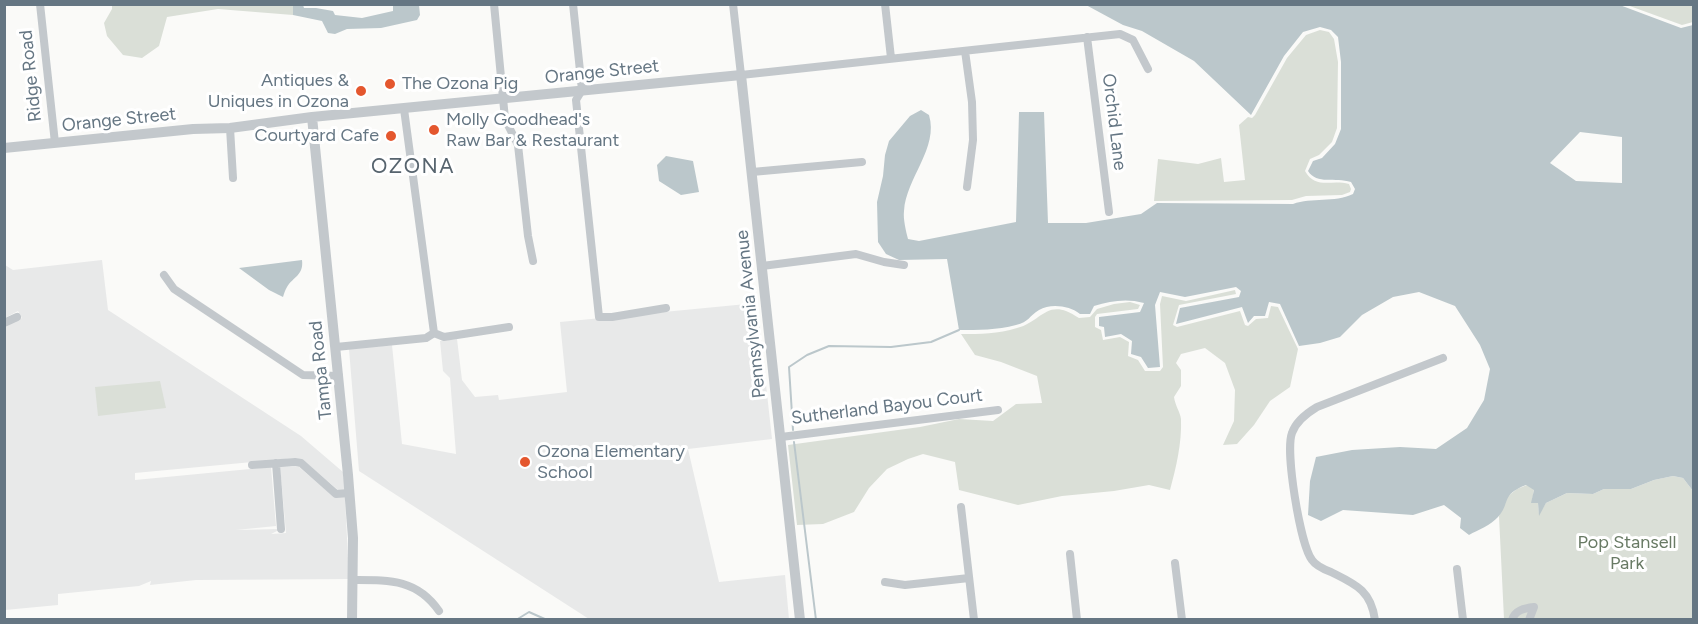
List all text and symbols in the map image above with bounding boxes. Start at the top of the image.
street label: Ridge Road [15,29,47,123]
street label: Orange Street [544,55,660,89]
place label: Antiques & Uniques in Ozona [208,70,349,112]
street label: Orchid Lane [1097,72,1131,172]
place label: The Ozona Pig [402,73,518,95]
marker: The Ozona Pig [383,77,397,91]
marker: Antiques & Uniques in Ozona [354,84,368,98]
street label: Orange Street [61,103,177,137]
place label: Molly Goodhead's Raw Bar & Restaurant [446,109,619,152]
marker: Molly Goodhead's Raw Bar & Restaurant [427,123,441,137]
place label: Courtyard Cafe [255,125,379,147]
marker: Courtyard Cafe [384,129,398,143]
district label: OZONA [371,154,455,180]
street label: Pennsylvania Avenue [731,229,771,399]
street label: Tampa Road [305,320,337,420]
street label: Sutherland Bayou Court [790,385,984,429]
place label: Ozona Elementary School [537,441,685,484]
marker: Ozona Elementary School [518,455,532,469]
park label: Pop Stansell Park [1578,532,1676,574]

